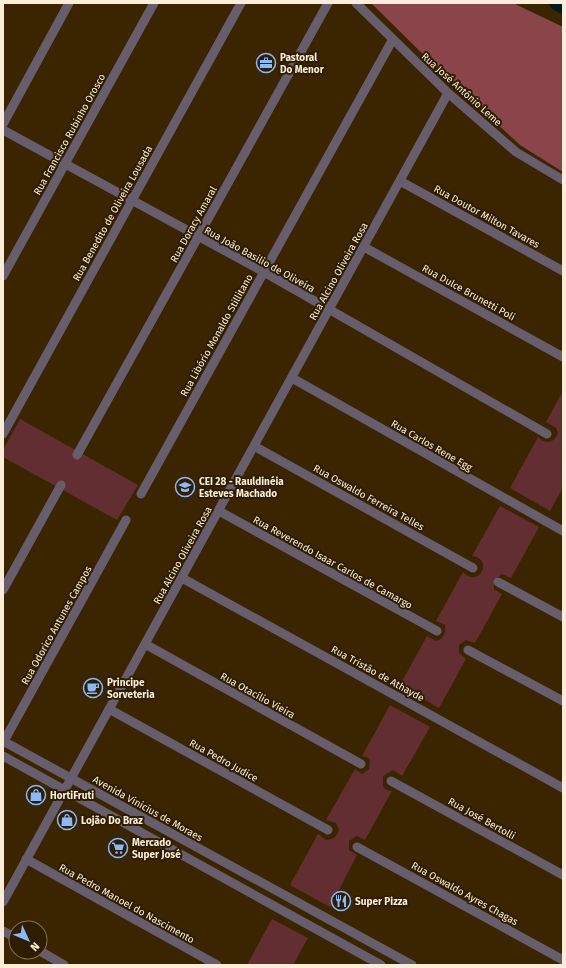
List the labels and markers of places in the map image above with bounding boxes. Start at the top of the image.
office icon: Pastoral Do Menor [255,52,277,74]
place label: Pastoral Do Menor [280,52,325,76]
place label: CEI 28 - Rauldinéia Esteves Machado [199,475,284,500]
school or university icon: CEI 28 - Rauldinéia Esteves Machado [174,476,196,498]
cafe icon: Principe Sorveteria [82,677,104,699]
place label: Principe Sorveteria [107,677,155,701]
shop icon: HortiFruti [25,784,47,806]
place label: HortiFruti [50,790,94,802]
shop icon: Lojão Do Braz [56,809,78,831]
place label: Lojão Do Braz [81,815,143,827]
supermarket icon: Mercado Super José [107,837,129,859]
place label: Mercado Super José [132,837,181,861]
restaurant icon: Super Pizza [330,890,352,912]
place label: Super Pizza [355,896,408,908]

